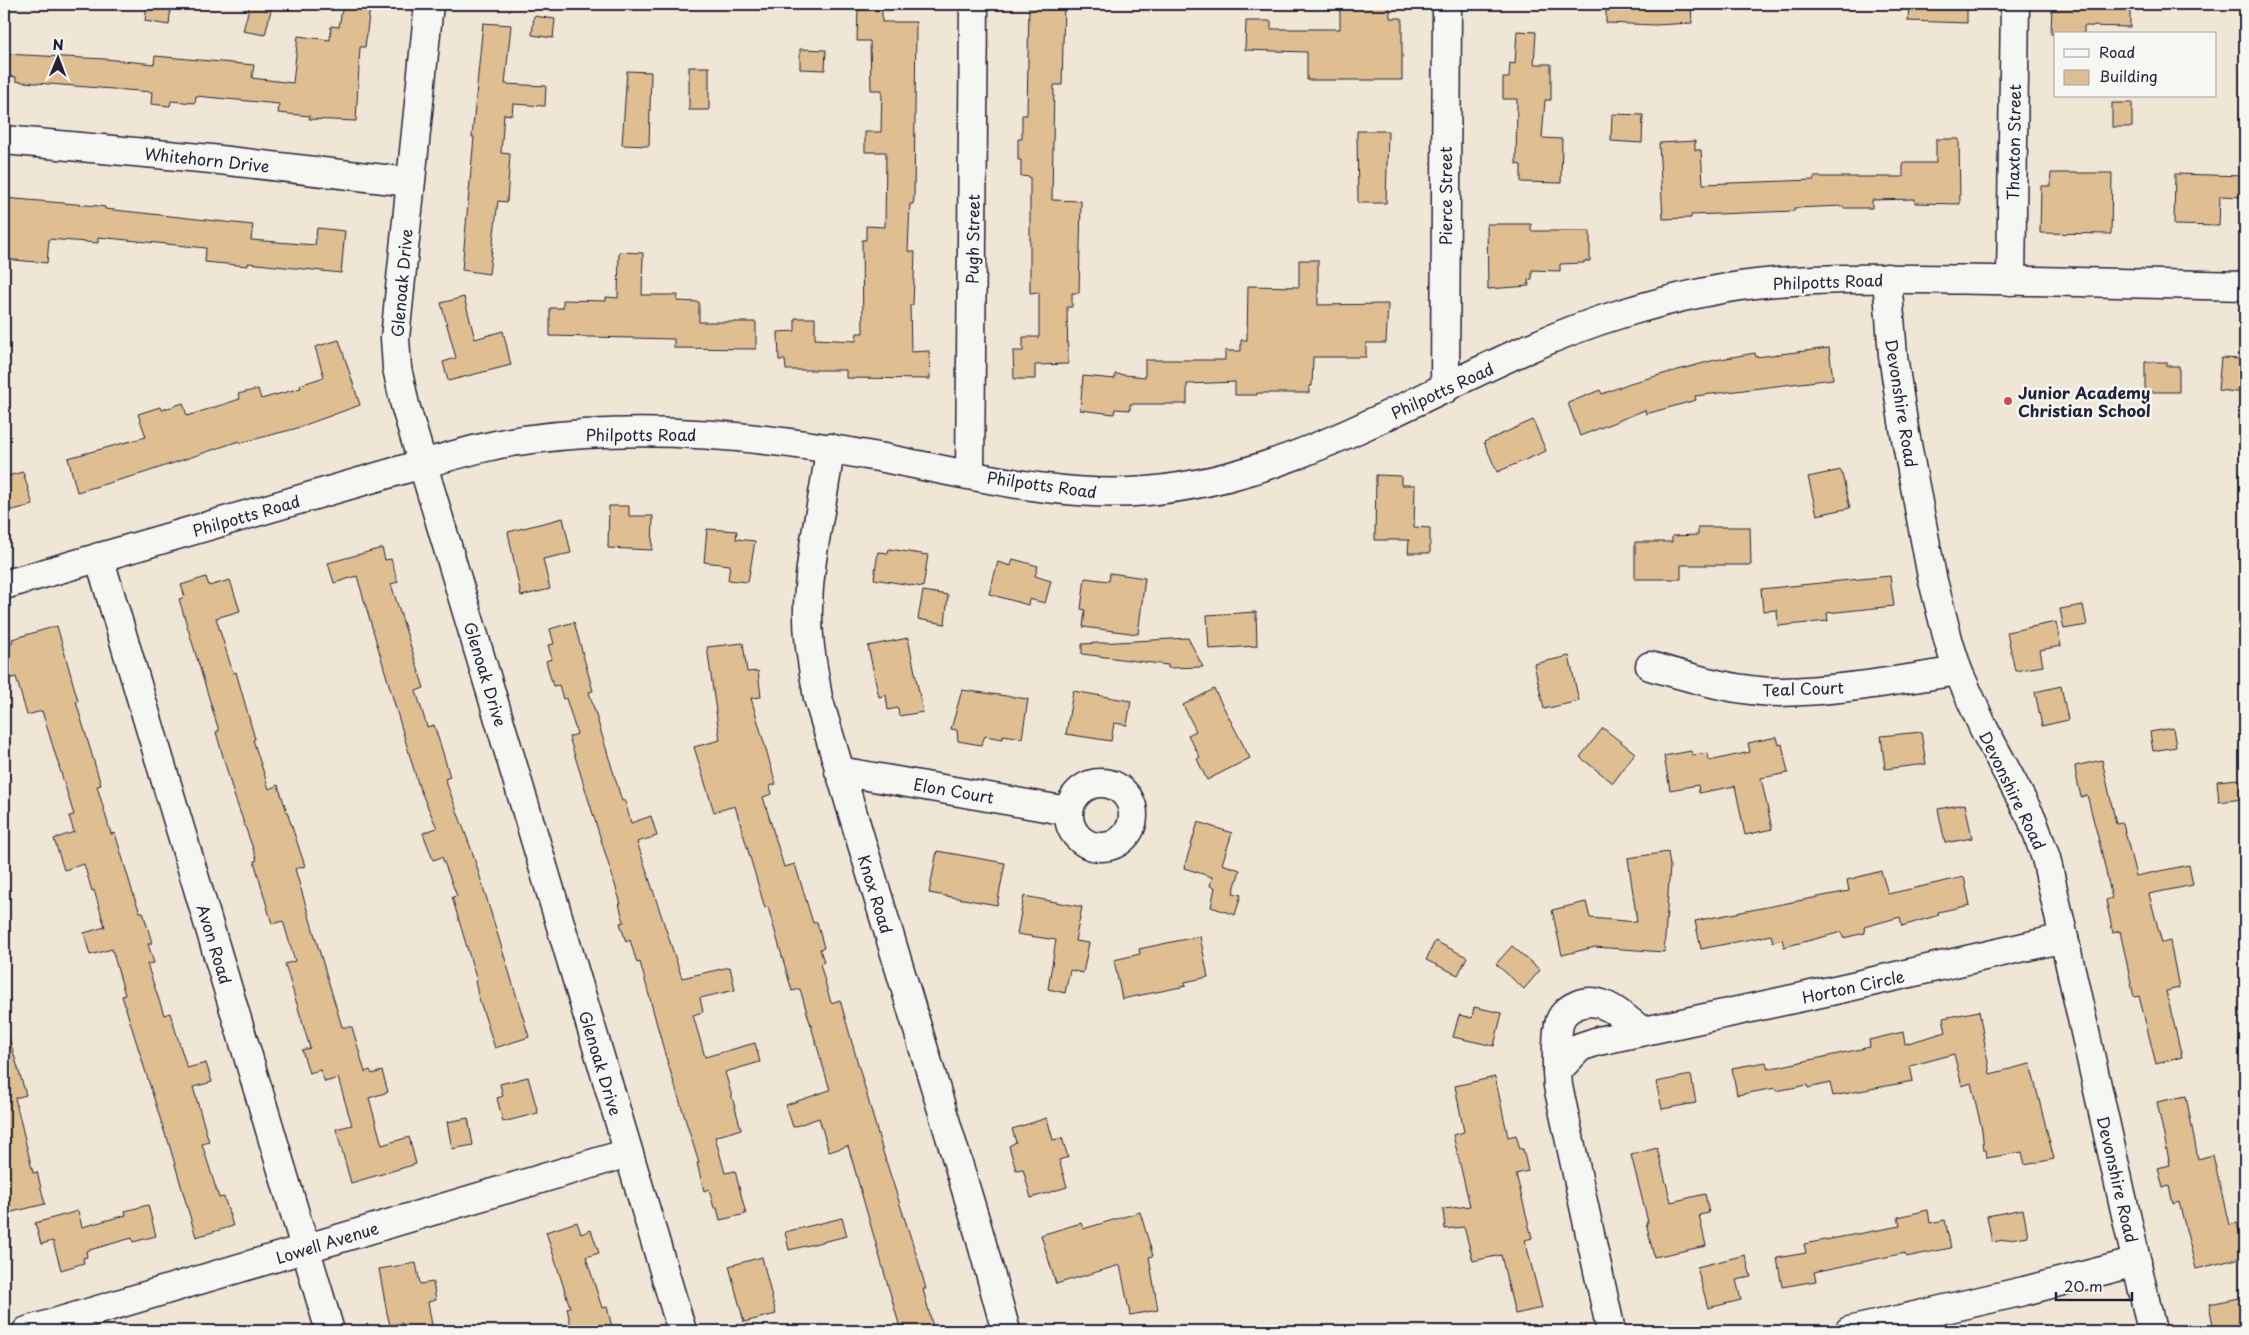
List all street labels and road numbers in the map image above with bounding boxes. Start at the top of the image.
street label: Thaxton Street [2000,83,2026,200]
street label: Whitehorn Drive [143,141,271,177]
street label: Pierce Street [1433,146,1457,246]
street label: Pugh Street [959,193,985,284]
street label: Glenoak Drive [384,228,418,338]
street label: Philpotts Road [1772,267,1884,295]
street label: Devonshire Road [1880,337,1924,469]
street label: Philpotts Road [1387,356,1497,424]
street label: Philpotts Road [586,422,696,446]
street label: Philpotts Road [985,464,1099,504]
street label: Philpotts Road [189,488,303,542]
street label: Glenoak Drive [459,619,513,729]
street label: Teal Court [1762,675,1845,701]
street label: Devonshire Road [1974,727,2052,853]
street label: Elon Court [912,771,997,809]
street label: Knox Road [853,852,899,936]
street label: Avon Road [192,901,238,987]
street label: Horton Circle [1799,963,1907,1009]
street label: Glenoak Drive [574,1008,628,1118]
street label: Devonshire Road [2092,1113,2144,1245]
street label: Lowell Avenue [273,1215,382,1269]

